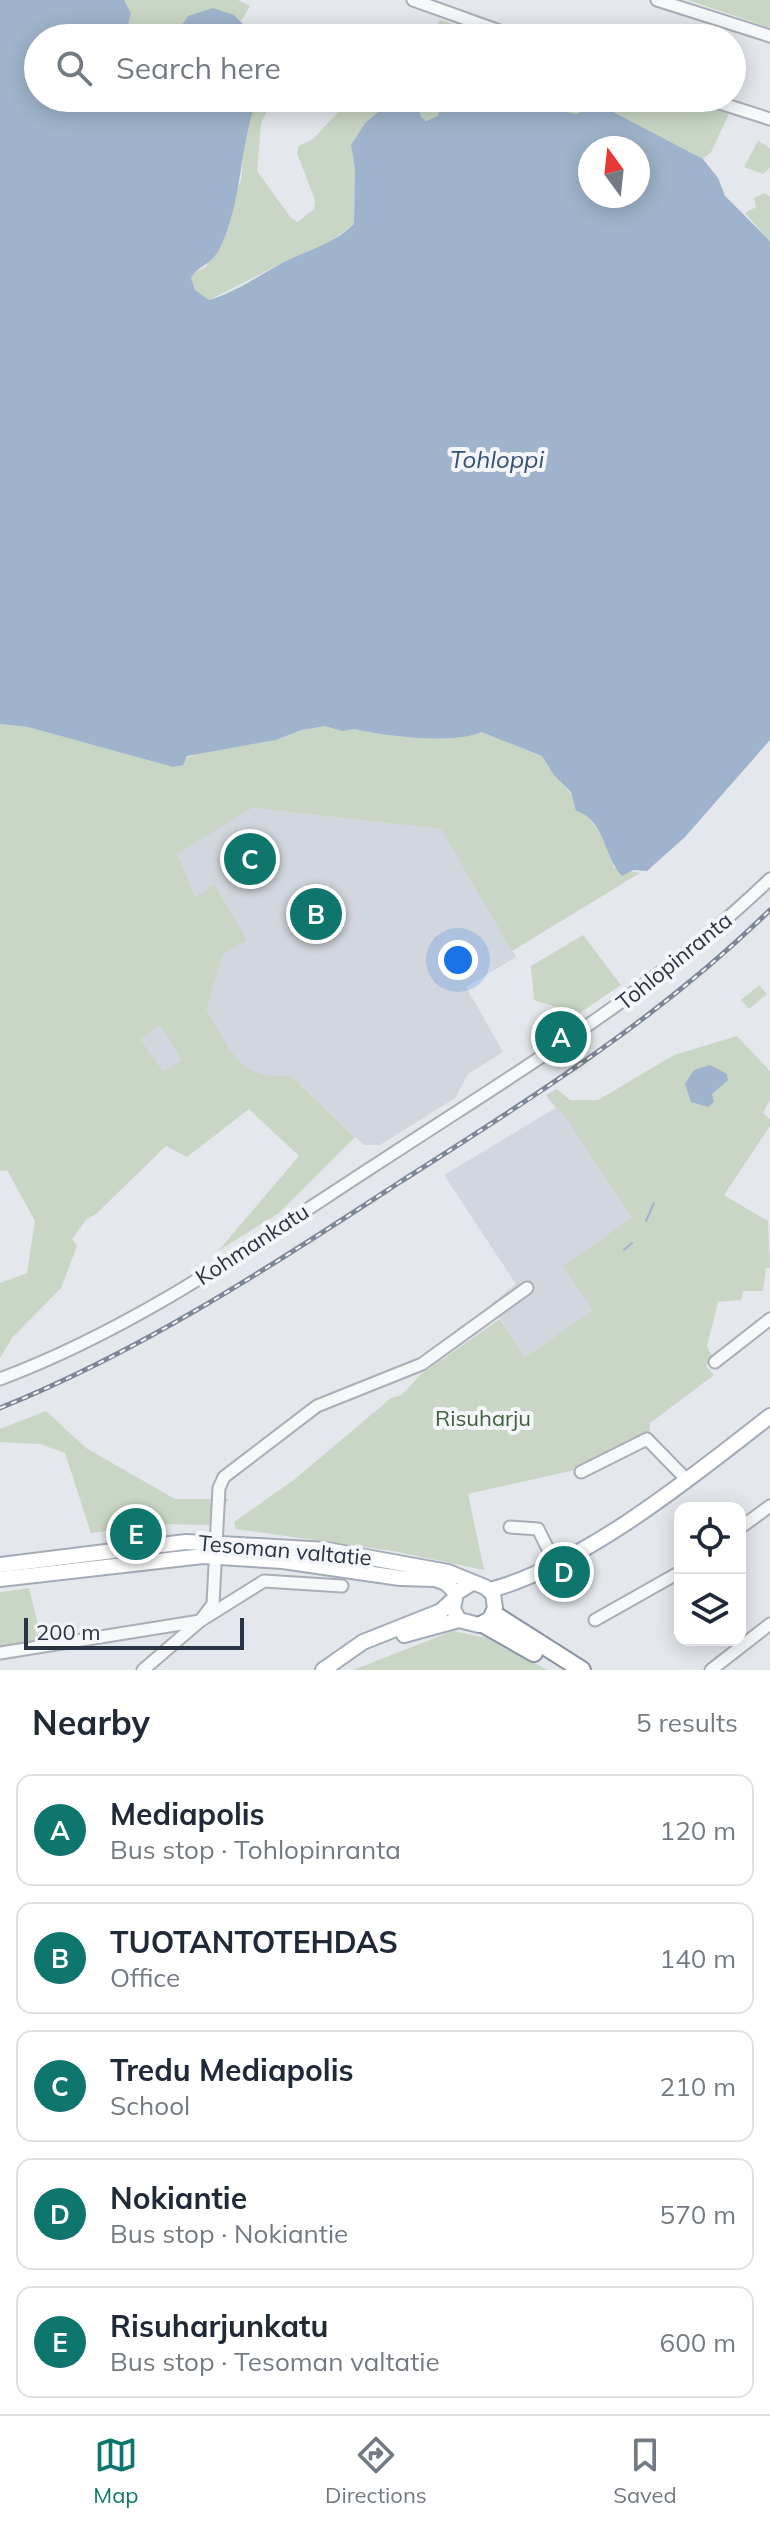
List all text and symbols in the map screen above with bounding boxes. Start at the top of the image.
search box [24,24,746,112]
icon: search [52,46,96,90]
text: Search here [116,49,281,87]
north arrow [578,136,650,208]
water label: Tohloppi [450,444,544,474]
pin: C [224,829,276,889]
pin: B [290,884,342,944]
street label: Tohlopinranta [610,906,738,1016]
your location [438,940,478,980]
pin: A [535,1007,587,1067]
street label: Kohmankatu [190,1197,314,1291]
park label: Risuharju [435,1404,531,1432]
map controls [674,1502,746,1646]
button: locate [674,1502,746,1574]
pin: E [110,1504,162,1564]
street label: Tesoman valtatie [197,1528,373,1572]
pin: D [538,1542,590,1602]
button: layers [674,1574,746,1646]
scale bar [24,1614,244,1650]
text: 200 m [36,1618,101,1646]
text: Nearby [32,1701,150,1744]
text: 5 results [636,1706,738,1739]
text: Mediapolis [110,1795,265,1833]
text: A [50,1814,70,1847]
text: 120 m [660,1814,736,1847]
text: Bus stop · Tohlopinranta [110,1833,401,1866]
text: TUOTANTOTEHDAS [110,1923,398,1961]
text: B [51,1942,69,1975]
text: 140 m [660,1942,736,1975]
text: Office [110,1961,180,1994]
text: Tredu Mediapolis [110,2051,354,2089]
text: C [51,2070,69,2103]
text: 210 m [660,2070,736,2103]
text: School [110,2089,190,2122]
text: Nokiantie [110,2179,247,2217]
text: D [50,2198,70,2231]
text: 570 m [660,2198,736,2231]
text: Bus stop · Nokiantie [110,2217,348,2250]
text: Risuharjunkatu [110,2307,328,2345]
text: E [52,2326,68,2359]
text: 600 m [660,2326,736,2359]
text: Bus stop · Tesoman valtatie [110,2345,440,2378]
tab: Map [93,2433,139,2509]
tab: Directions [325,2433,427,2509]
tab: Saved [613,2433,677,2509]

